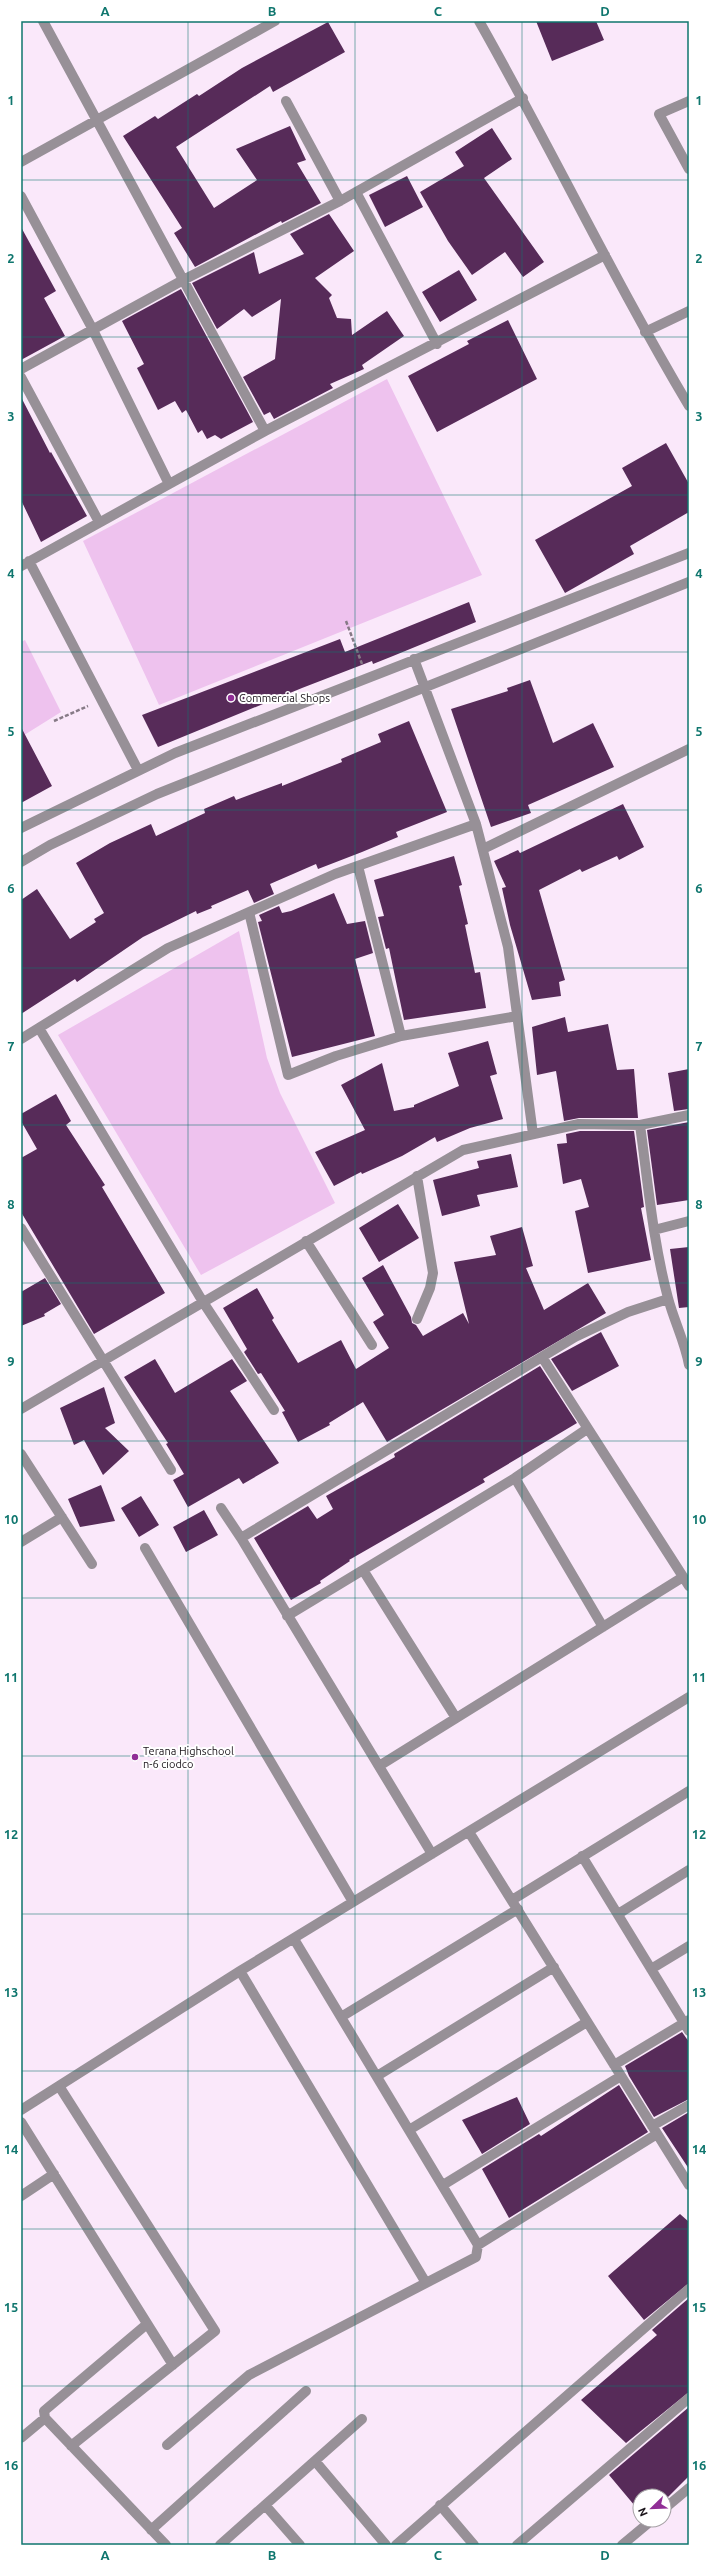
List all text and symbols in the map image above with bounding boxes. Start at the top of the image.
text: A [100,4,110,18]
text: B [268,4,277,18]
text: C [434,4,443,18]
text: D [600,4,610,18]
text: 1 [7,93,15,107]
text: 1 [695,93,703,107]
text: 2 [7,251,15,265]
text: 2 [695,251,703,265]
text: 3 [7,409,15,423]
text: 3 [695,409,703,423]
text: 4 [7,566,15,580]
text: 4 [695,566,703,580]
place label: Commercial Shops [239,692,330,704]
marker: Commercial Shops [226,693,236,703]
text: 5 [7,724,15,738]
text: 5 [695,724,703,738]
text: 6 [7,881,15,895]
text: 6 [695,881,703,895]
text: 7 [7,1039,15,1053]
text: 7 [695,1039,703,1053]
text: 8 [7,1197,15,1211]
text: 8 [695,1197,703,1211]
text: 9 [7,1354,15,1368]
text: 9 [695,1354,703,1368]
text: 10 [4,1512,18,1526]
text: 10 [692,1512,706,1526]
text: 11 [4,1670,18,1684]
text: 11 [692,1670,706,1684]
place label: Terana Highschool n-6 ciodco [143,1745,234,1770]
marker: Terana Highschool n-6 ciodco [130,1752,140,1762]
text: 12 [4,1827,18,1841]
text: 12 [692,1827,706,1841]
text: 13 [4,1985,18,1999]
text: 13 [692,1985,706,1999]
text: 14 [4,2142,18,2156]
text: 14 [692,2142,706,2156]
text: 15 [4,2300,18,2314]
text: 15 [692,2300,706,2314]
text: 16 [4,2458,18,2472]
text: 16 [692,2458,706,2472]
north arrow [632,2488,672,2528]
text: N [636,2506,650,2518]
text: A [100,2548,110,2562]
text: B [268,2548,277,2562]
text: C [434,2548,443,2562]
text: D [600,2548,610,2562]

